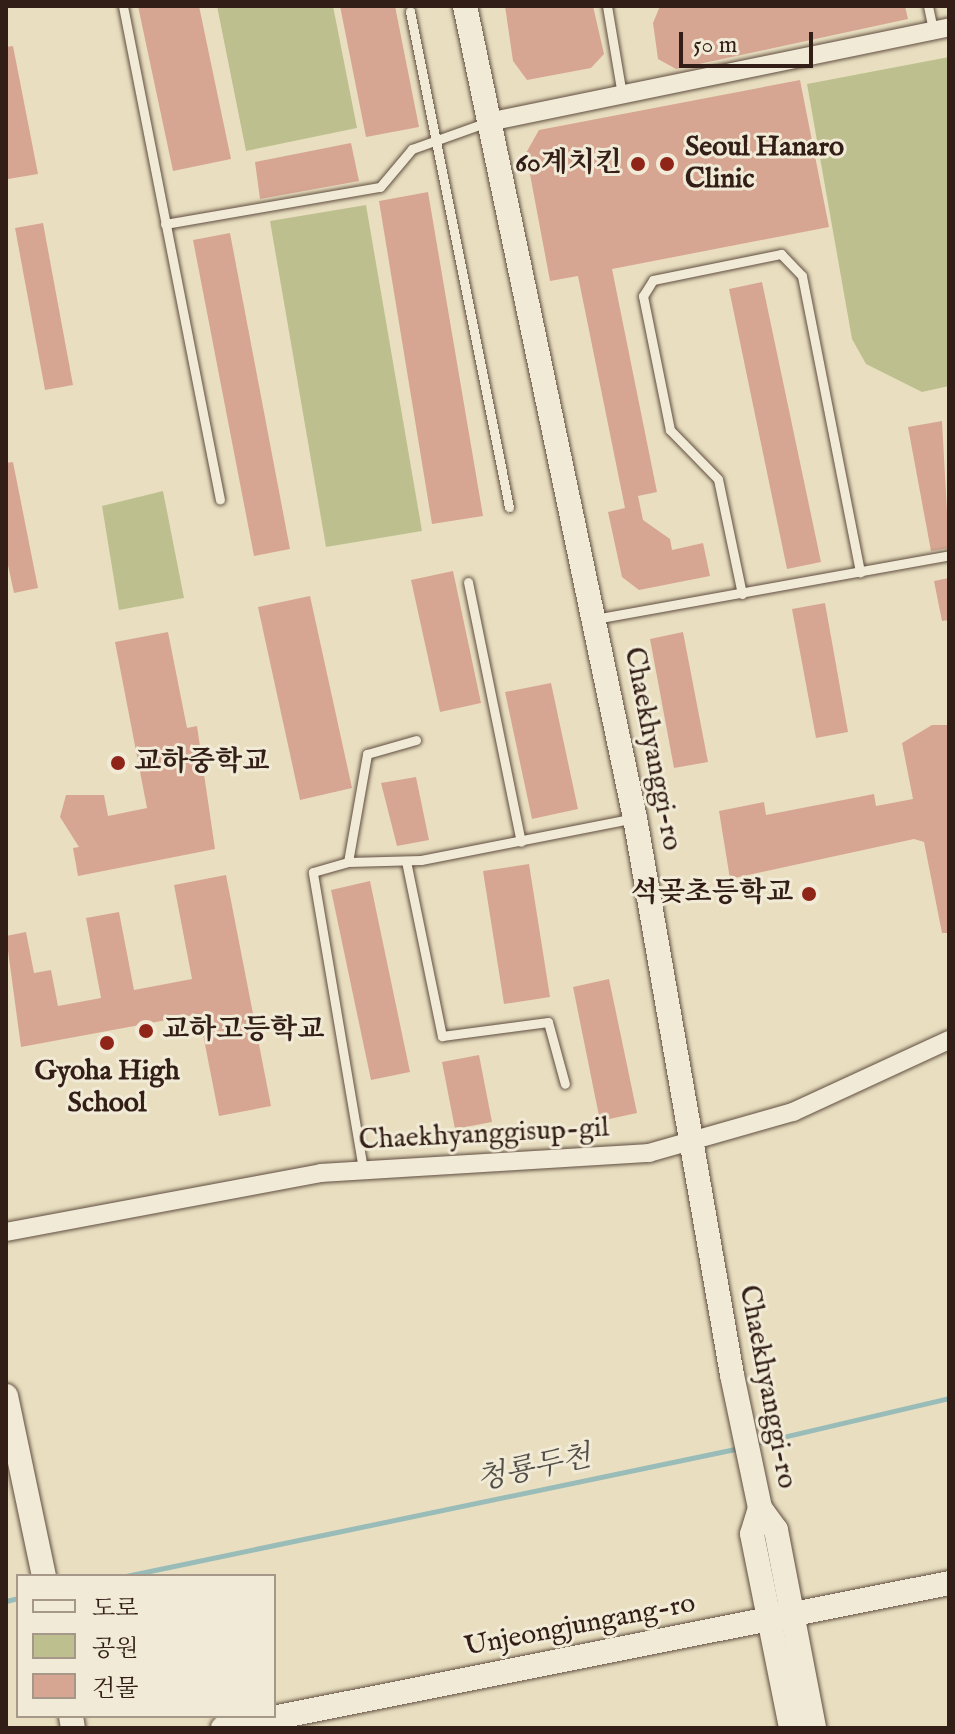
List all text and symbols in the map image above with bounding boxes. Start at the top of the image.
scale bar [683,16,817,66]
text: 50 m [693,30,737,61]
place label: Seoul Hanaro Clinic [685,131,844,197]
place label: 60계치킨 [515,147,622,181]
marker: Seoul Hanaro Clinic [656,153,678,175]
marker: 60계치킨 [629,155,647,173]
street label: Chaekhyanggi-ro [616,645,688,853]
place label: 교하중학교 [134,746,269,780]
marker: 교하중학교 [109,754,127,772]
place label: 석곶초등학교 [631,877,793,911]
marker: 석곶초등학교 [800,885,818,903]
place label: 교하고등학교 [162,1014,324,1048]
marker: 교하고등학교 [137,1022,155,1040]
marker: Gyoha High School [98,1034,116,1052]
place label: Gyoha High School [34,1055,180,1121]
street label: Chaekhyanggisup-gil [358,1112,610,1158]
street label: Chaekhyanggi-ro [731,1283,803,1491]
water label: 청룡두천 [474,1439,594,1499]
legend [16,1574,276,1718]
street label: Unjeongjungang-ro [462,1587,698,1665]
text: 도로 [92,1594,138,1625]
text: 공원 [92,1634,138,1665]
text: 건물 [92,1674,138,1705]

